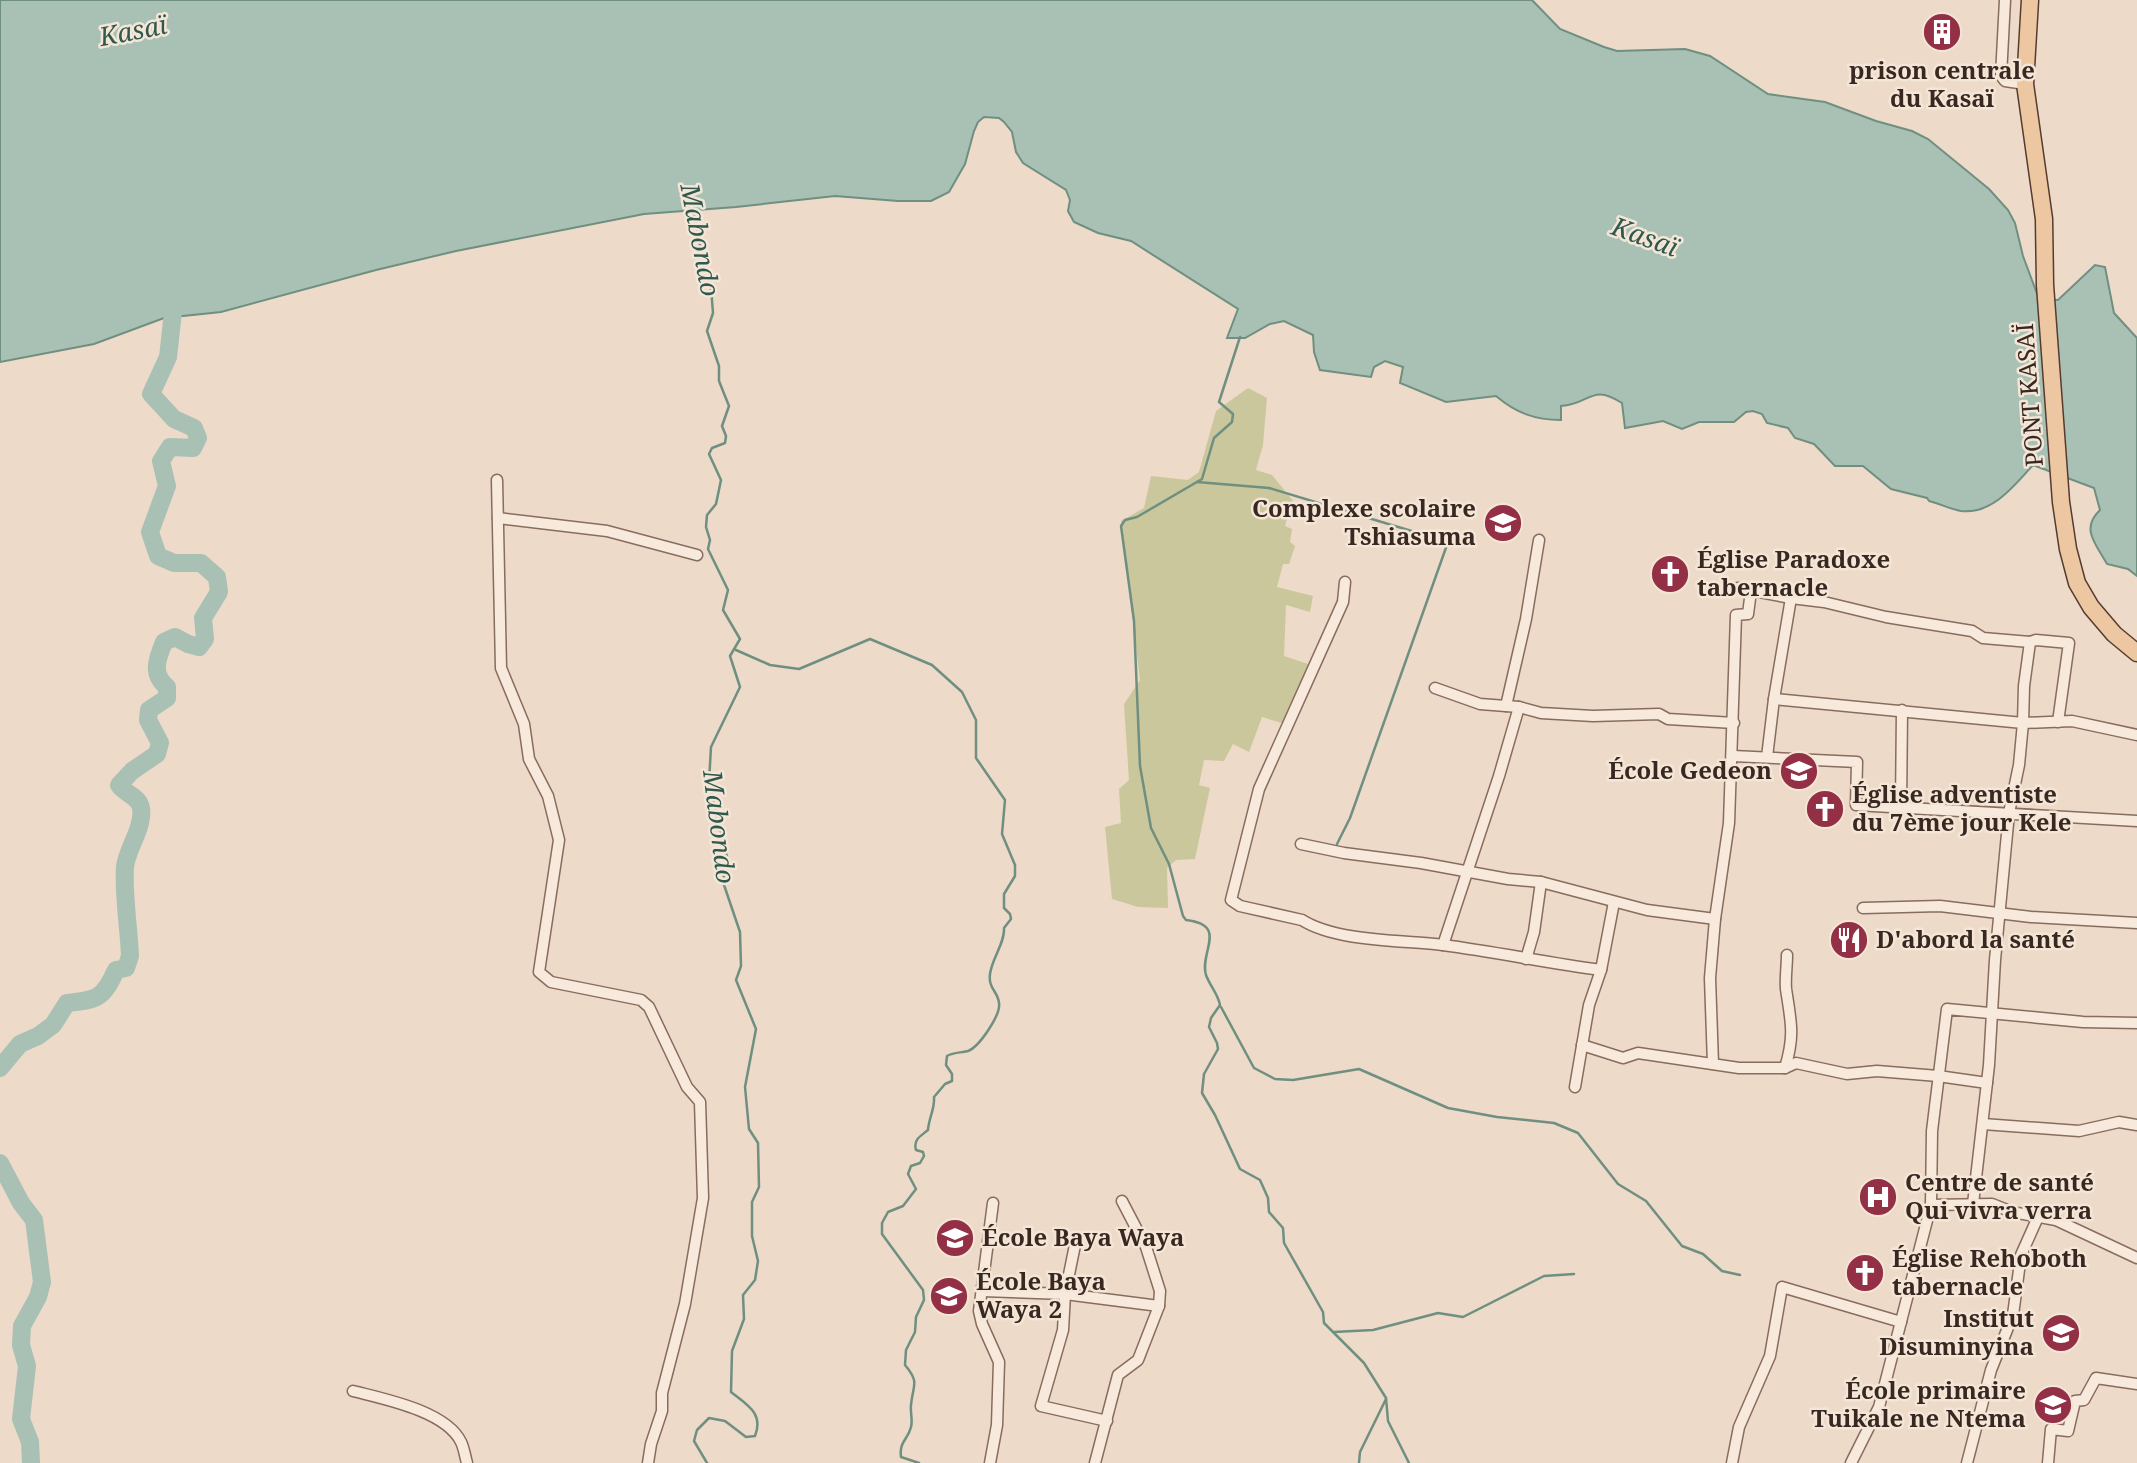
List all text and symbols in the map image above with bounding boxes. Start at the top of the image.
water label: Kasaï [95,6,171,54]
building icon: prison centrale du Kasaï [1921,11,1963,53]
place label: prison centrale du Kasaï [1849,53,2035,114]
water label: Mabondo [672,179,730,299]
water label: Kasaï [1606,207,1685,265]
street label: PONT KASAÏ [2007,322,2050,468]
place label: Complexe scolaire Tshiasuma [1252,491,1476,552]
school or university icon: Complexe scolaire Tshiasuma [1482,502,1524,544]
place label: Église Paradoxe tabernacle [1697,542,1890,603]
church icon: Église Paradoxe tabernacle [1649,553,1691,595]
school or university icon: École Gedeon [1778,750,1820,792]
place label: École Gedeon [1608,753,1772,786]
water label: Mabondo [695,767,745,886]
place label: Église adventiste du 7ème jour Kele [1852,777,2072,838]
church icon: Église adventiste du 7ème jour Kele [1804,788,1846,830]
restaurant icon: D'abord la santé [1828,919,1870,961]
place label: D'abord la santé [1876,922,2075,955]
place label: Centre de santé Qui vivra verra [1905,1165,2094,1226]
hospital icon: Centre de santé Qui vivra verra [1857,1176,1899,1218]
school or university icon: École Baya Waya [934,1217,976,1259]
place label: École Baya Waya [982,1220,1184,1253]
place label: Église Rehoboth tabernacle [1892,1241,2087,1302]
church icon: Église Rehoboth tabernacle [1844,1252,1886,1294]
place label: École Baya Waya 2 [976,1264,1106,1325]
school or university icon: École Baya Waya 2 [928,1275,970,1317]
place label: Institut Disuminyina [1879,1301,2034,1362]
school or university icon: Institut Disuminyina [2040,1312,2082,1354]
place label: École primaire Tuikale ne Ntema [1811,1373,2026,1434]
school or university icon: École primaire Tuikale ne Ntema [2032,1384,2074,1426]

